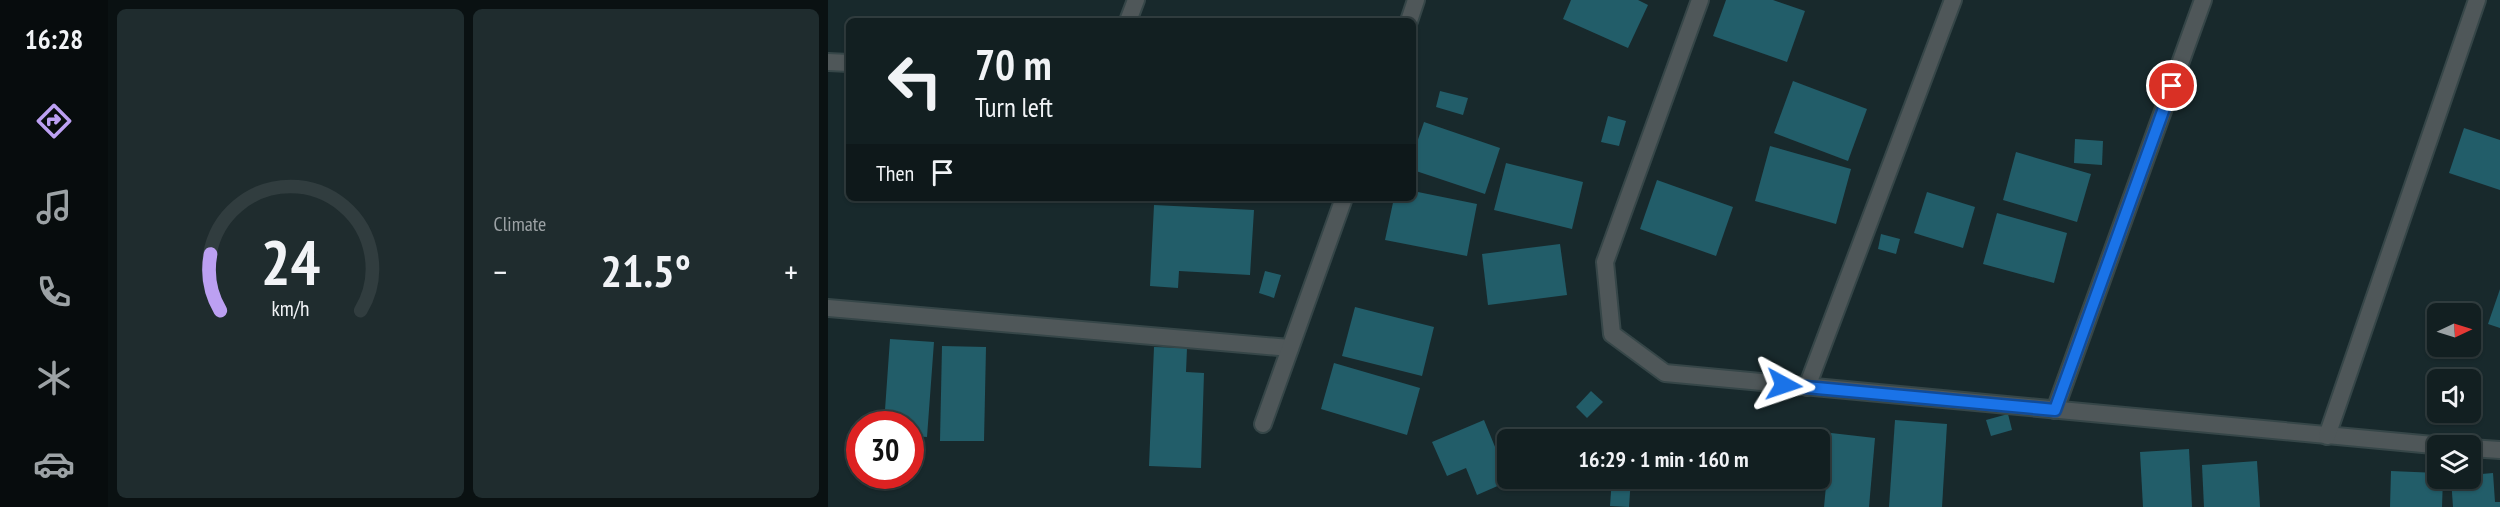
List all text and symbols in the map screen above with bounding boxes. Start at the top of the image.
text: 16:28 [25,22,83,56]
text: 70 m [975,37,1052,92]
icon: left [876,42,954,120]
pin [2146,60,2197,111]
icon: arrive [2155,69,2188,102]
text: Turn left [975,90,1053,124]
icon: directions [33,100,75,142]
icon: arrive [926,156,959,189]
text: Then [876,159,914,187]
icon: music [33,186,75,228]
text: Climate [494,211,546,237]
text: 24 [260,221,320,302]
text: 21.5° [601,241,691,299]
text: − [494,250,507,293]
text: + [784,250,798,293]
icon: phone [33,271,75,313]
text: km/h [271,294,309,322]
north arrow [2427,303,2481,357]
map controls [2427,303,2481,489]
position arrow [1752,353,1816,417]
icon: climate [33,357,75,399]
button: sound [2427,369,2481,423]
speed limit sign: 30 [846,411,924,489]
button: layers [2427,435,2481,489]
icon: car [33,443,75,485]
text: 16:29 · 1 min · 160 m [1578,445,1749,473]

